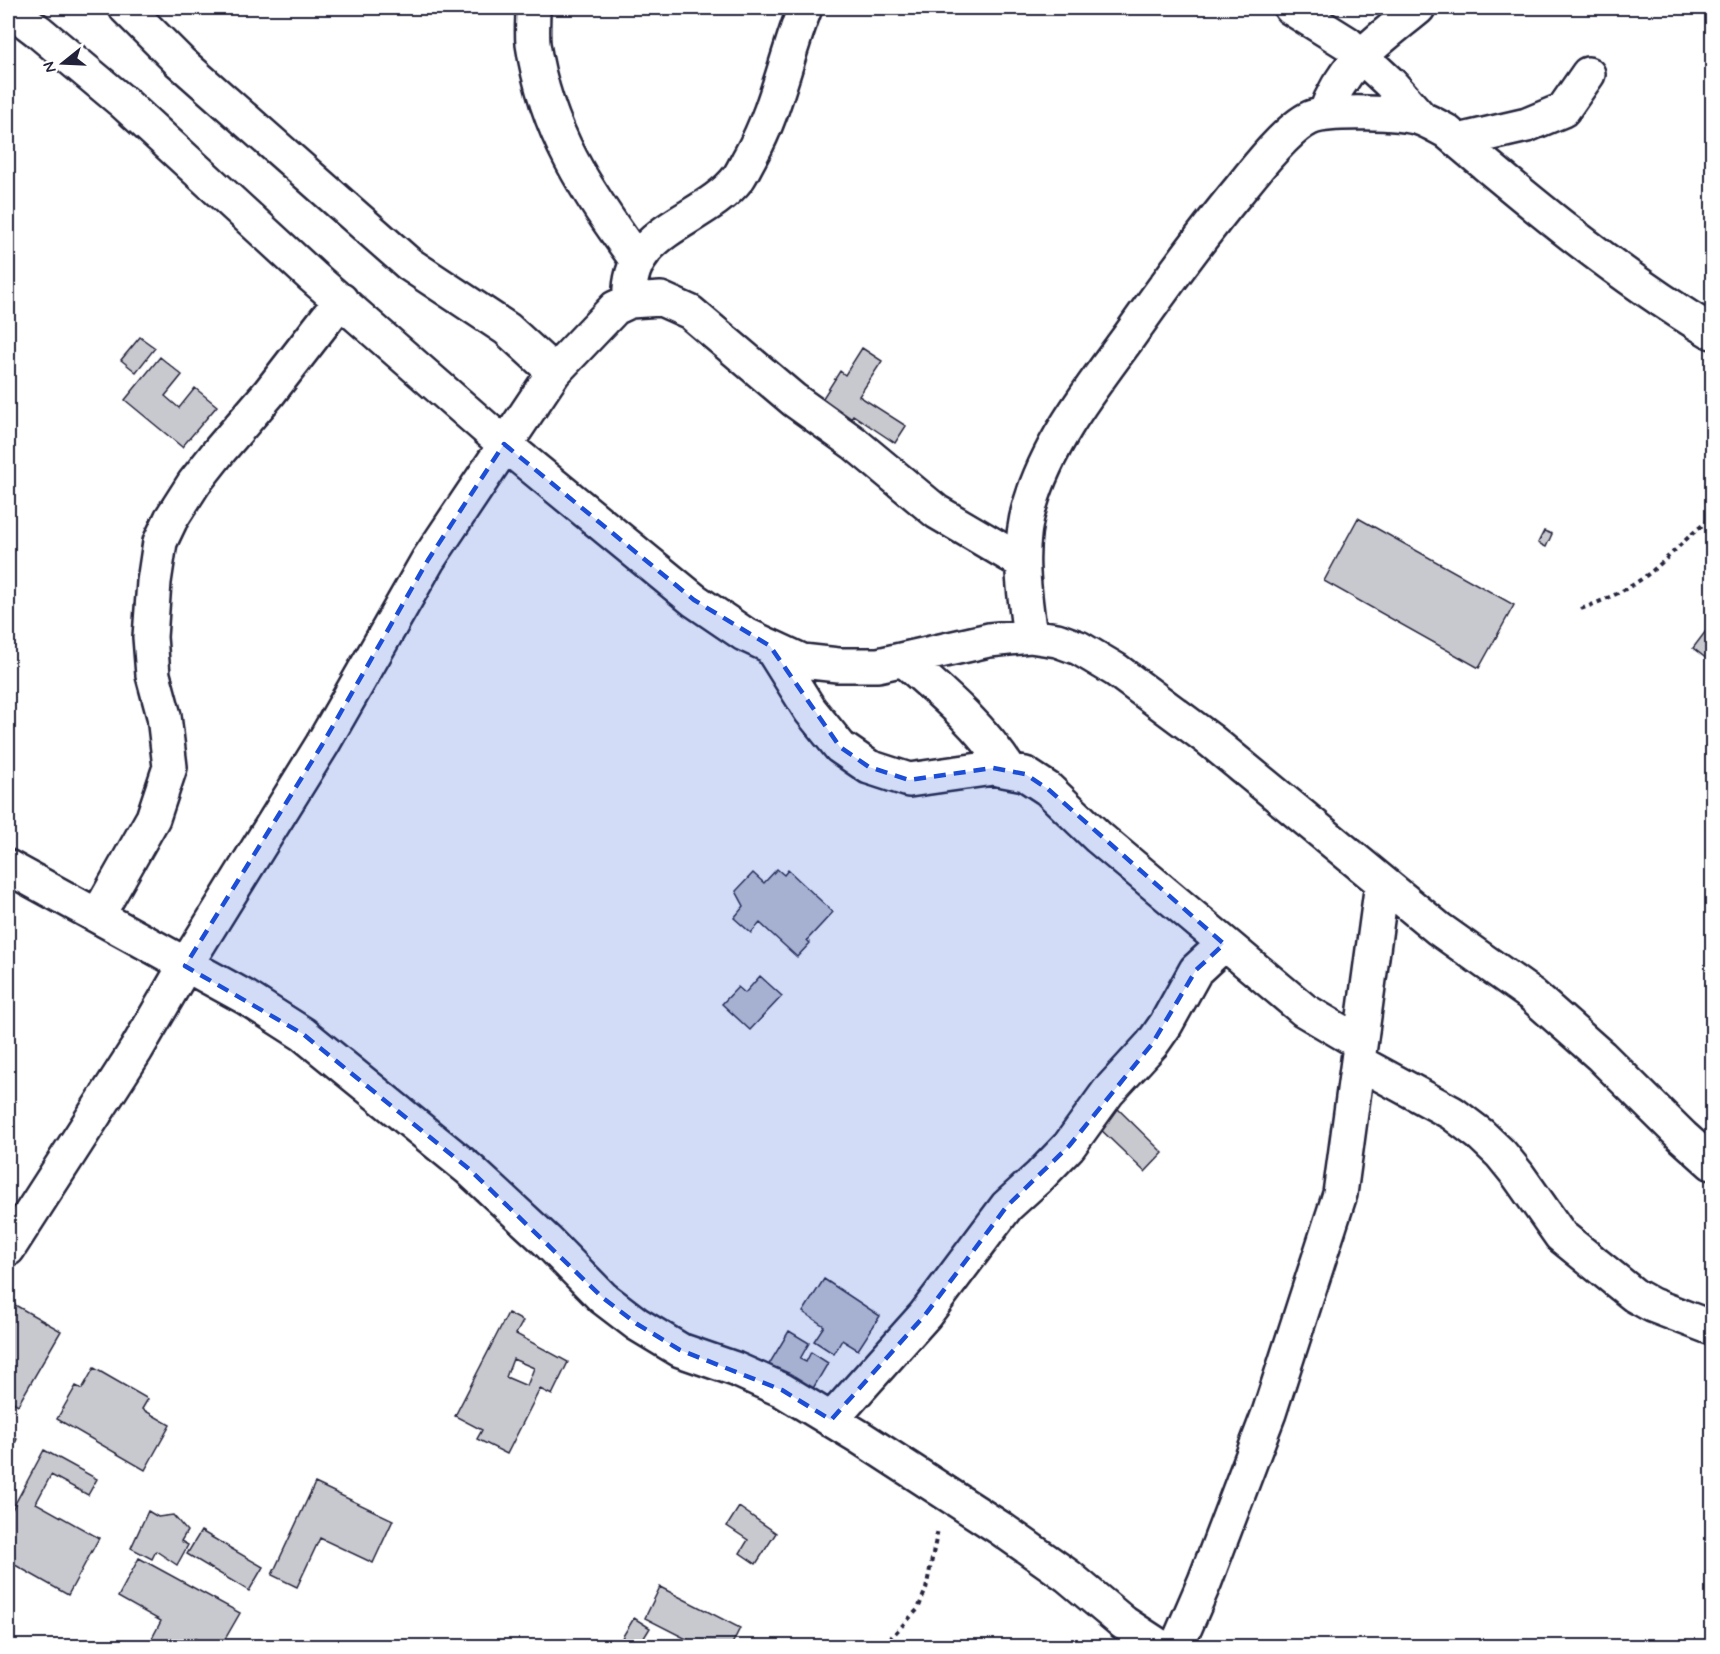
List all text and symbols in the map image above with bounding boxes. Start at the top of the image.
north arrow [33,33,93,93]
text: N [39,59,62,75]

